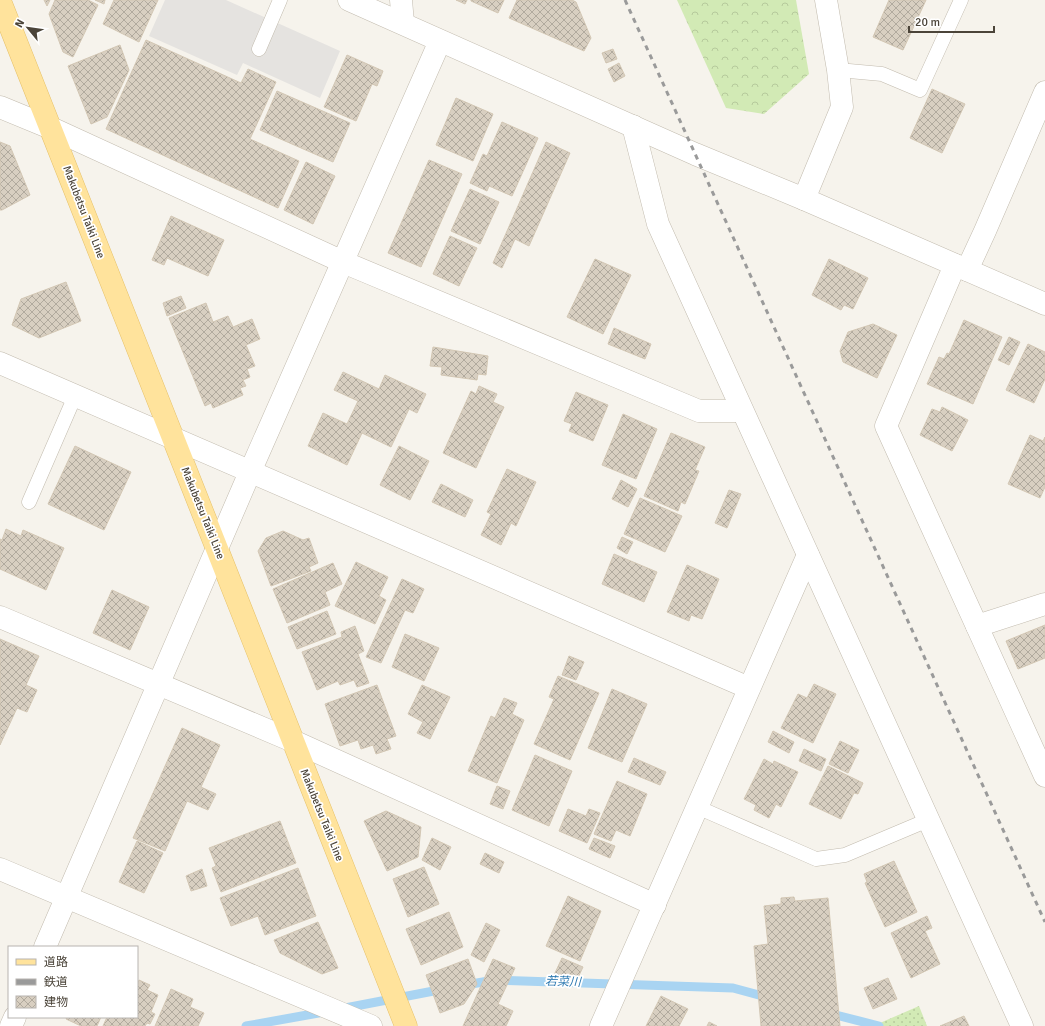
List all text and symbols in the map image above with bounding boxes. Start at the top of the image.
north arrow [8,8,48,48]
scale bar [909,8,994,34]
text: 20 m [915,15,940,30]
text: N [12,17,27,30]
street label: Makubetsu Taiki Line [60,164,108,260]
street label: Makubetsu Taiki Line [179,465,227,561]
street label: Makubetsu Taiki Line [298,767,346,863]
legend [8,946,138,1018]
text: 道路 [44,955,68,970]
water label: 若菜川 [545,974,583,990]
text: 鉄道 [44,975,68,990]
text: 建物 [44,995,68,1010]

